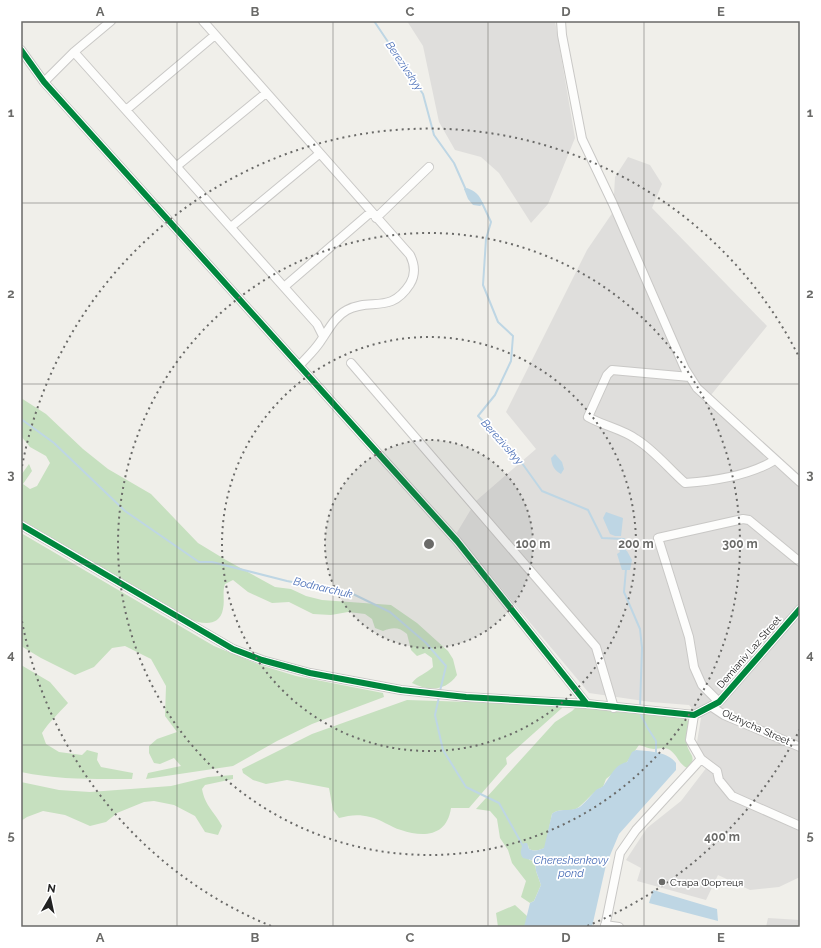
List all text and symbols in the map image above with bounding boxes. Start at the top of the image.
text: A [96,4,105,19]
text: B [251,4,260,19]
text: C [406,4,415,19]
text: D [561,4,571,19]
text: E [717,4,725,19]
water label: Berezivskyy [383,39,426,94]
text: 1 [8,105,15,120]
text: 1 [807,105,814,120]
text: 2 [7,286,15,301]
text: 2 [806,286,814,301]
water label: Berezivskyy [478,417,526,468]
text: 3 [7,467,15,482]
text: 3 [806,467,814,482]
centre of rings [422,537,436,551]
text: 100 m [516,537,550,551]
text: 200 m [618,537,654,551]
text: 300 m [722,537,758,551]
water label: Bodnarchuk [292,575,354,601]
street label: Demianiv Laz Street [715,613,784,690]
text: 4 [7,647,15,662]
text: 4 [806,647,814,662]
street label: Olzhycha Street [720,707,792,747]
text: 5 [7,828,15,843]
text: 5 [806,828,814,843]
text: 400 m [704,830,740,844]
water label: Chereshenkovy pond [534,854,609,880]
marker: Стара Фортеця [657,877,667,887]
place label: Стара Фортеця [670,877,743,888]
north arrow [30,878,70,918]
text: N [46,882,57,896]
text: A [96,930,105,945]
text: B [251,930,260,945]
text: C [406,930,415,945]
text: D [561,930,571,945]
text: E [717,930,725,945]

